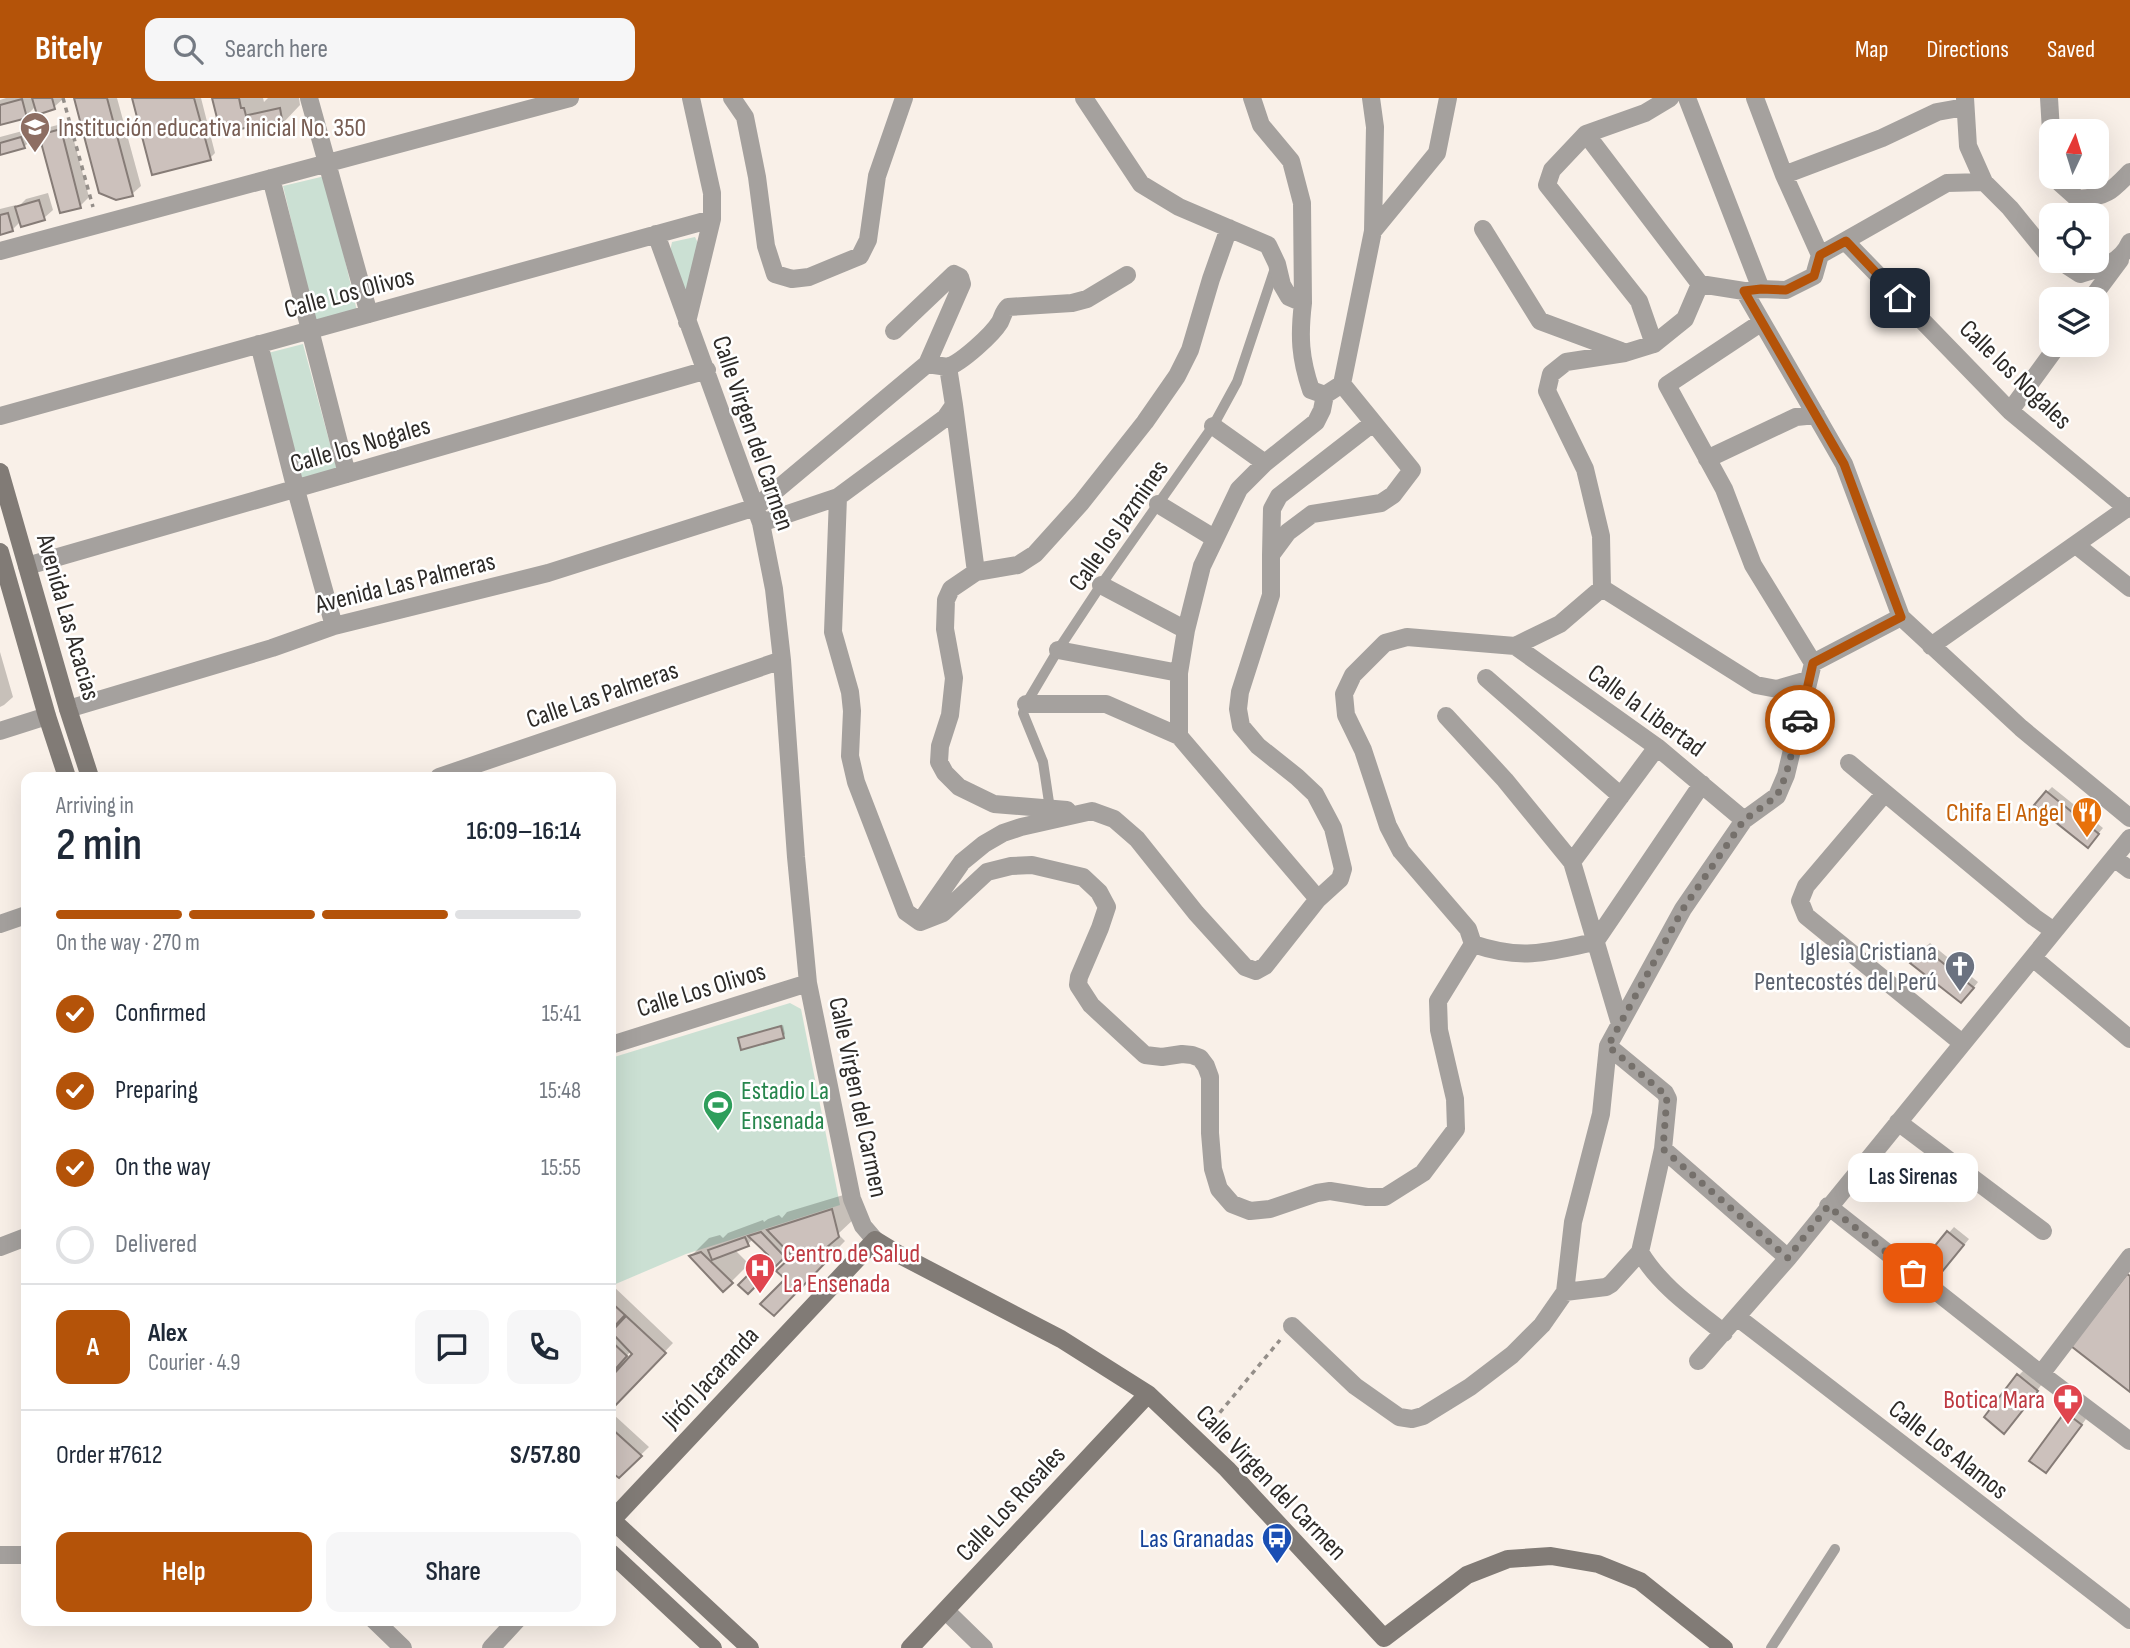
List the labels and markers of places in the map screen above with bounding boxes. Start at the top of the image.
school or university icon: Institución educativa inicial No. 350 [18,110,52,154]
place label: Institución educativa inicial No. 350 [58,113,366,144]
pin [1870,268,1930,328]
restaurant icon: Chifa El Angel [2070,795,2104,839]
place label: Chifa El Angel [1946,798,2064,829]
place label: Iglesia Cristiana Pentecostés del Perú [1754,937,1937,998]
church icon: Iglesia Cristiana Pentecostés del Perú [1943,949,1977,993]
place label: Estadio La Ensenada [741,1076,829,1137]
sports icon: Estadio La Ensenada [701,1088,735,1132]
callout: Las Sirenas [1848,1154,1978,1203]
place label: Centro de Salud La Ensenada [783,1239,920,1300]
pin [1883,1243,1943,1303]
hospital icon: Centro de Salud La Ensenada [743,1251,777,1295]
pharmacy icon: Botica Mara [2051,1382,2085,1426]
place label: Botica Mara [1943,1385,2045,1416]
bus stop icon: Las Granadas [1260,1521,1294,1565]
place label: Las Granadas [1139,1524,1254,1555]

